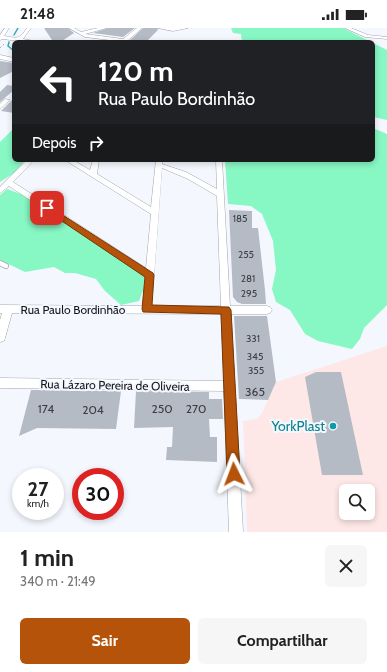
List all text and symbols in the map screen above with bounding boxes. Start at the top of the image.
text: 21:48 [20,5,55,23]
text: 120 m [98,54,174,88]
icon: left [32,56,84,108]
text: Rua Paulo Bordinhão [98,88,255,110]
icon: right [85,132,107,154]
text: Depois [32,134,77,152]
pin [30,191,64,225]
icon: arrive [36,197,58,219]
house number: 185 [233,212,247,225]
house number: 255 [238,248,254,261]
house number: 281 [241,272,255,285]
house number: 295 [241,287,257,300]
street label: Rua Paulo Bordinhão [21,302,126,317]
house number: 331 [246,332,260,345]
house number: 345 [247,350,263,363]
house number: 355 [248,364,264,377]
street label: Rua Lázaro Pereira de Oliveira [40,376,190,394]
house number: 365 [245,384,265,399]
house number: 174 [38,401,54,416]
house number: 250 [151,401,173,416]
house number: 270 [186,401,206,416]
house number: 204 [82,402,104,417]
place label: YorkPlast [270,417,325,435]
marker: YorkPlast [328,421,338,431]
position arrow [213,453,255,495]
speed limit sign: 30 [72,468,124,520]
text: 27 [28,477,48,501]
map controls [339,484,375,520]
button: search [339,484,375,520]
text: km/h [27,497,49,510]
text: 1 min [20,543,74,572]
button: close [325,545,367,587]
text: 340 m · 21:49 [20,573,96,589]
button: Sair [20,618,190,664]
button: Compartilhar [198,618,367,664]

